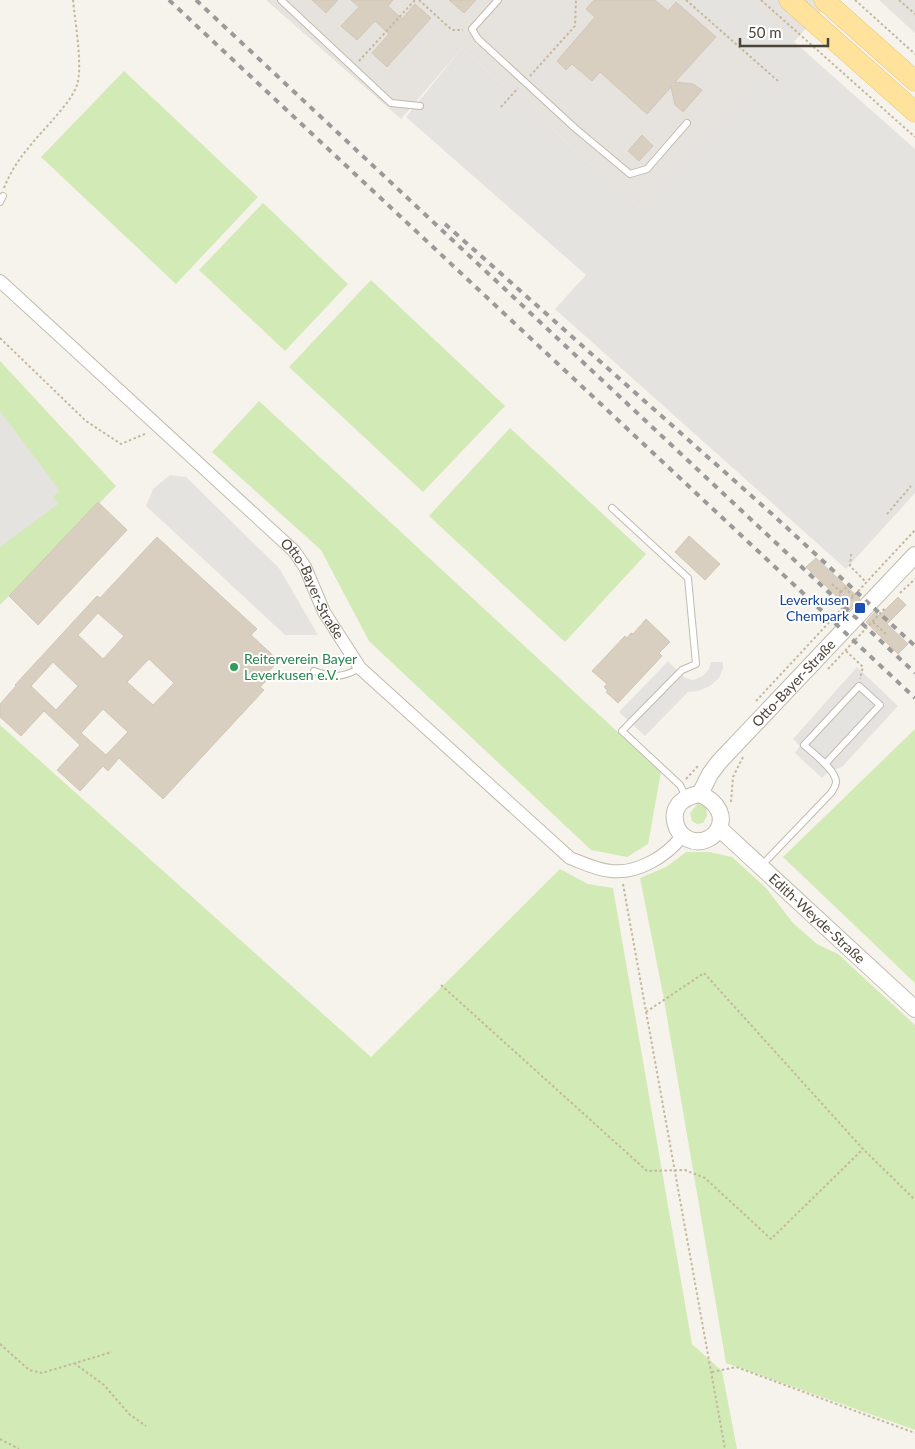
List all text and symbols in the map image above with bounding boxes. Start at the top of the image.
scale bar [740,15,828,47]
text: 50 m [748,23,782,41]
street label: Otto-Bayer-Straße [277,534,348,642]
place label: Leverkusen Chempark [779,591,850,624]
marker: Leverkusen Chempark [853,601,867,615]
street label: Otto-Bayer-Straße [748,636,839,730]
place label: Reiterverein Bayer Leverkusen e.V. [244,650,357,683]
marker: Reiterverein Bayer Leverkusen e.V. [228,661,240,673]
street label: Edith-Weyde-Straße [766,870,869,967]

